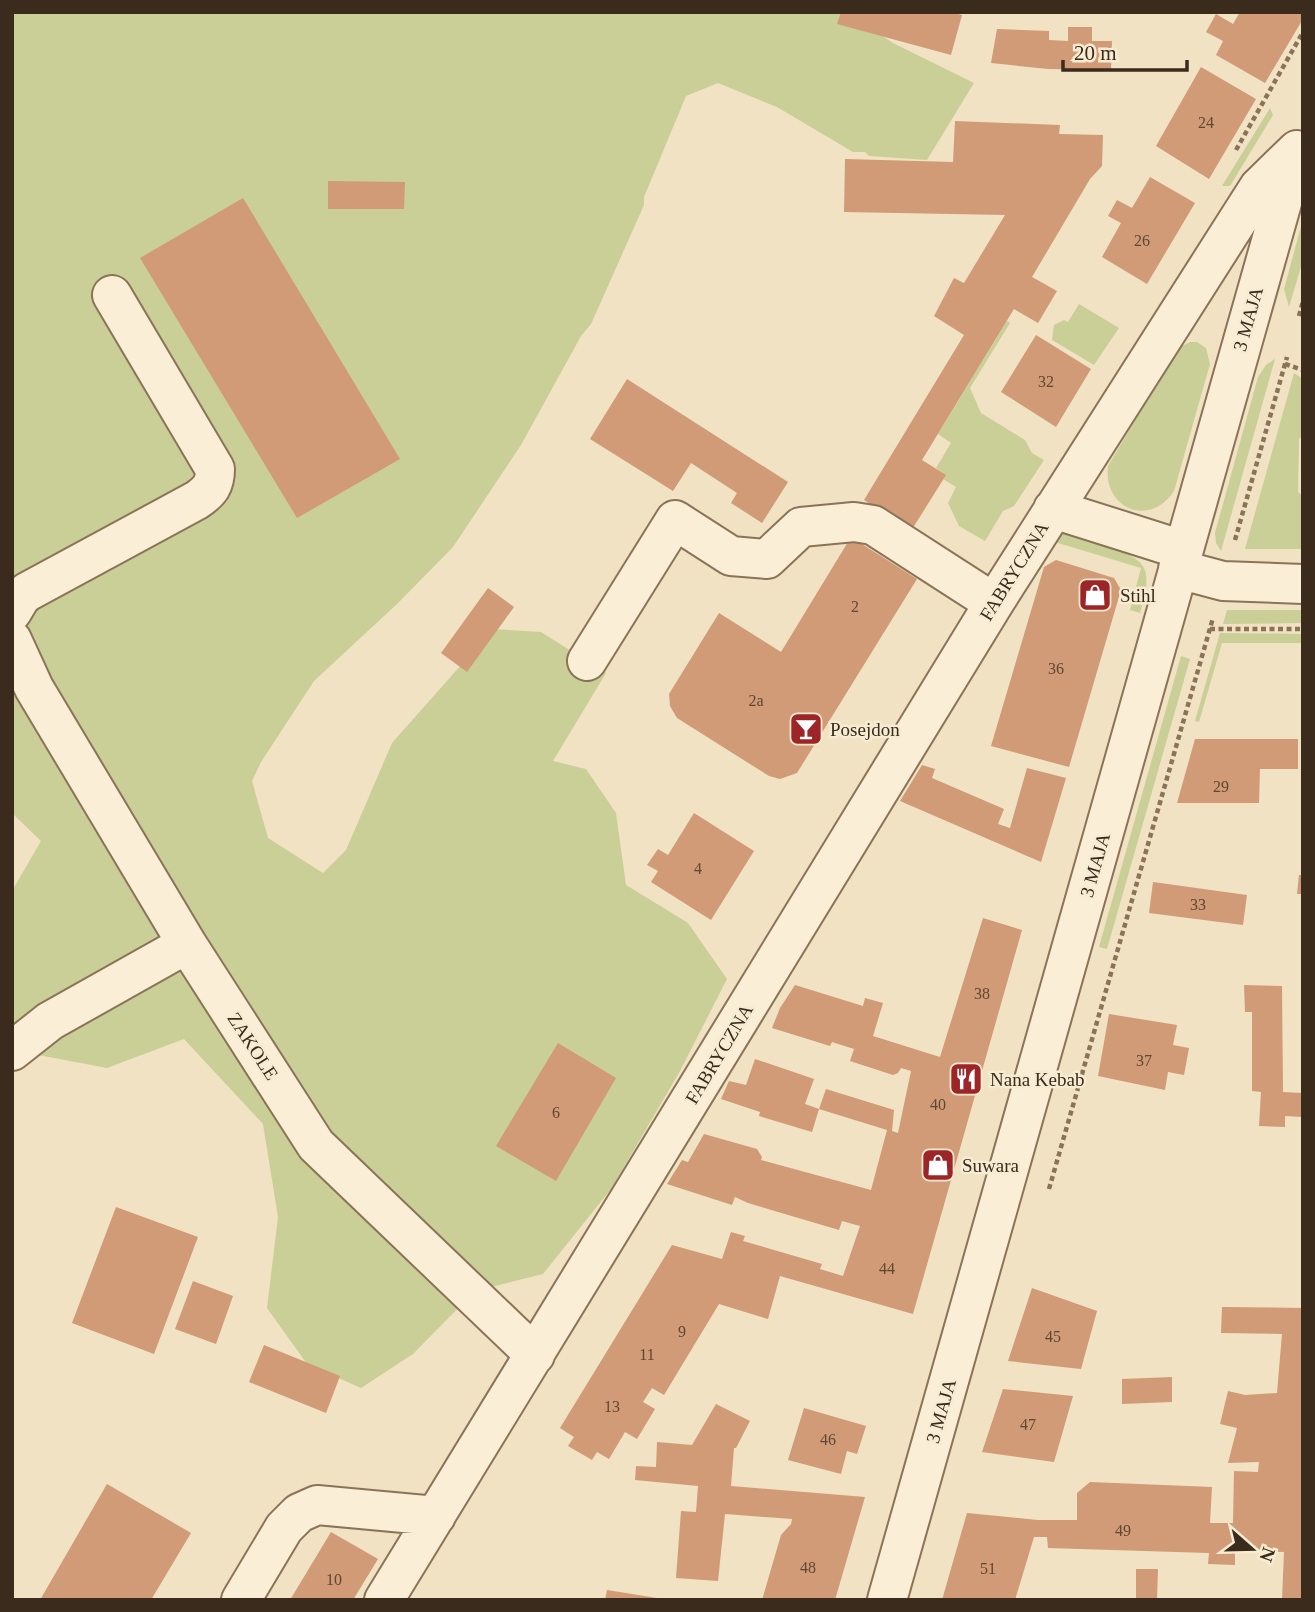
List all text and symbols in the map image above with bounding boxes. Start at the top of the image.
scale bar [1063,28,1187,72]
text: 20 m [1074,41,1117,65]
house number: 24 [1198,114,1214,131]
house number: 26 [1134,232,1150,249]
street label: 3 MAJA [1229,284,1267,354]
house number: 32 [1038,373,1054,390]
street label: FABRYCZNA [975,517,1053,624]
shop icon: Stihl [1076,576,1114,614]
place label: Stihl [1120,585,1156,606]
house number: 2 [851,598,859,615]
house number: 36 [1048,660,1064,677]
house number: 2a [748,692,764,709]
bar icon: Posejdon [787,710,825,748]
place label: Posejdon [830,719,900,740]
house number: 29 [1213,778,1229,795]
street label: 3 MAJA [1076,830,1114,900]
house number: 4 [694,860,702,877]
house number: 33 [1190,896,1206,913]
house number: 38 [974,985,990,1002]
street label: FABRYCZNA [681,1000,757,1108]
street label: ZAKOLE [224,1008,282,1084]
house number: 37 [1136,1052,1152,1069]
restaurant icon: Nana Kebab [947,1060,985,1098]
place label: Nana Kebab [990,1069,1084,1090]
house number: 40 [930,1096,946,1113]
house number: 6 [552,1104,560,1121]
shop icon: Suwara [919,1146,957,1184]
place label: Suwara [962,1155,1020,1176]
house number: 44 [879,1260,895,1277]
house number: 9 [678,1323,686,1340]
house number: 45 [1045,1328,1061,1345]
house number: 11 [639,1346,655,1363]
street label: 3 MAJA [922,1376,960,1446]
house number: 13 [604,1398,620,1415]
house number: 47 [1020,1416,1036,1433]
house number: 46 [820,1431,836,1448]
north arrow [1217,1514,1287,1584]
house number: 49 [1115,1522,1131,1539]
text: N [1255,1545,1280,1565]
house number: 48 [800,1559,816,1576]
house number: 51 [980,1560,996,1577]
house number: 10 [326,1571,342,1588]

